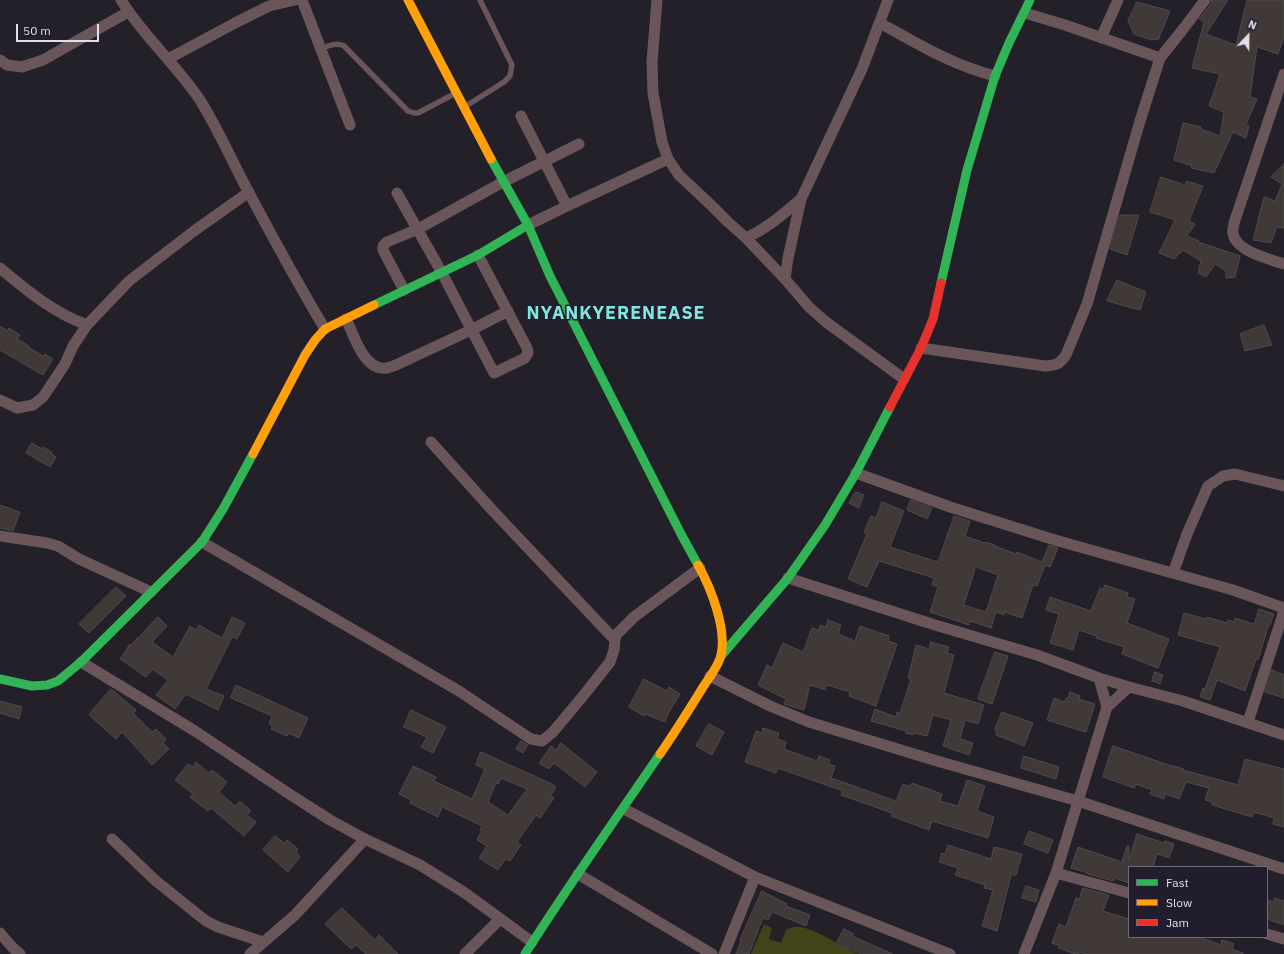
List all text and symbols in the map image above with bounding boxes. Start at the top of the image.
scale bar [18,16,101,42]
north arrow [1228,16,1268,56]
text: N [1246,17,1259,33]
text: 50 m [23,23,51,38]
district label: NYANKYERENEASE [526,303,706,325]
legend [1128,866,1268,938]
text: Fast [1166,875,1189,890]
text: Slow [1166,895,1192,910]
text: Jam [1166,915,1189,930]

